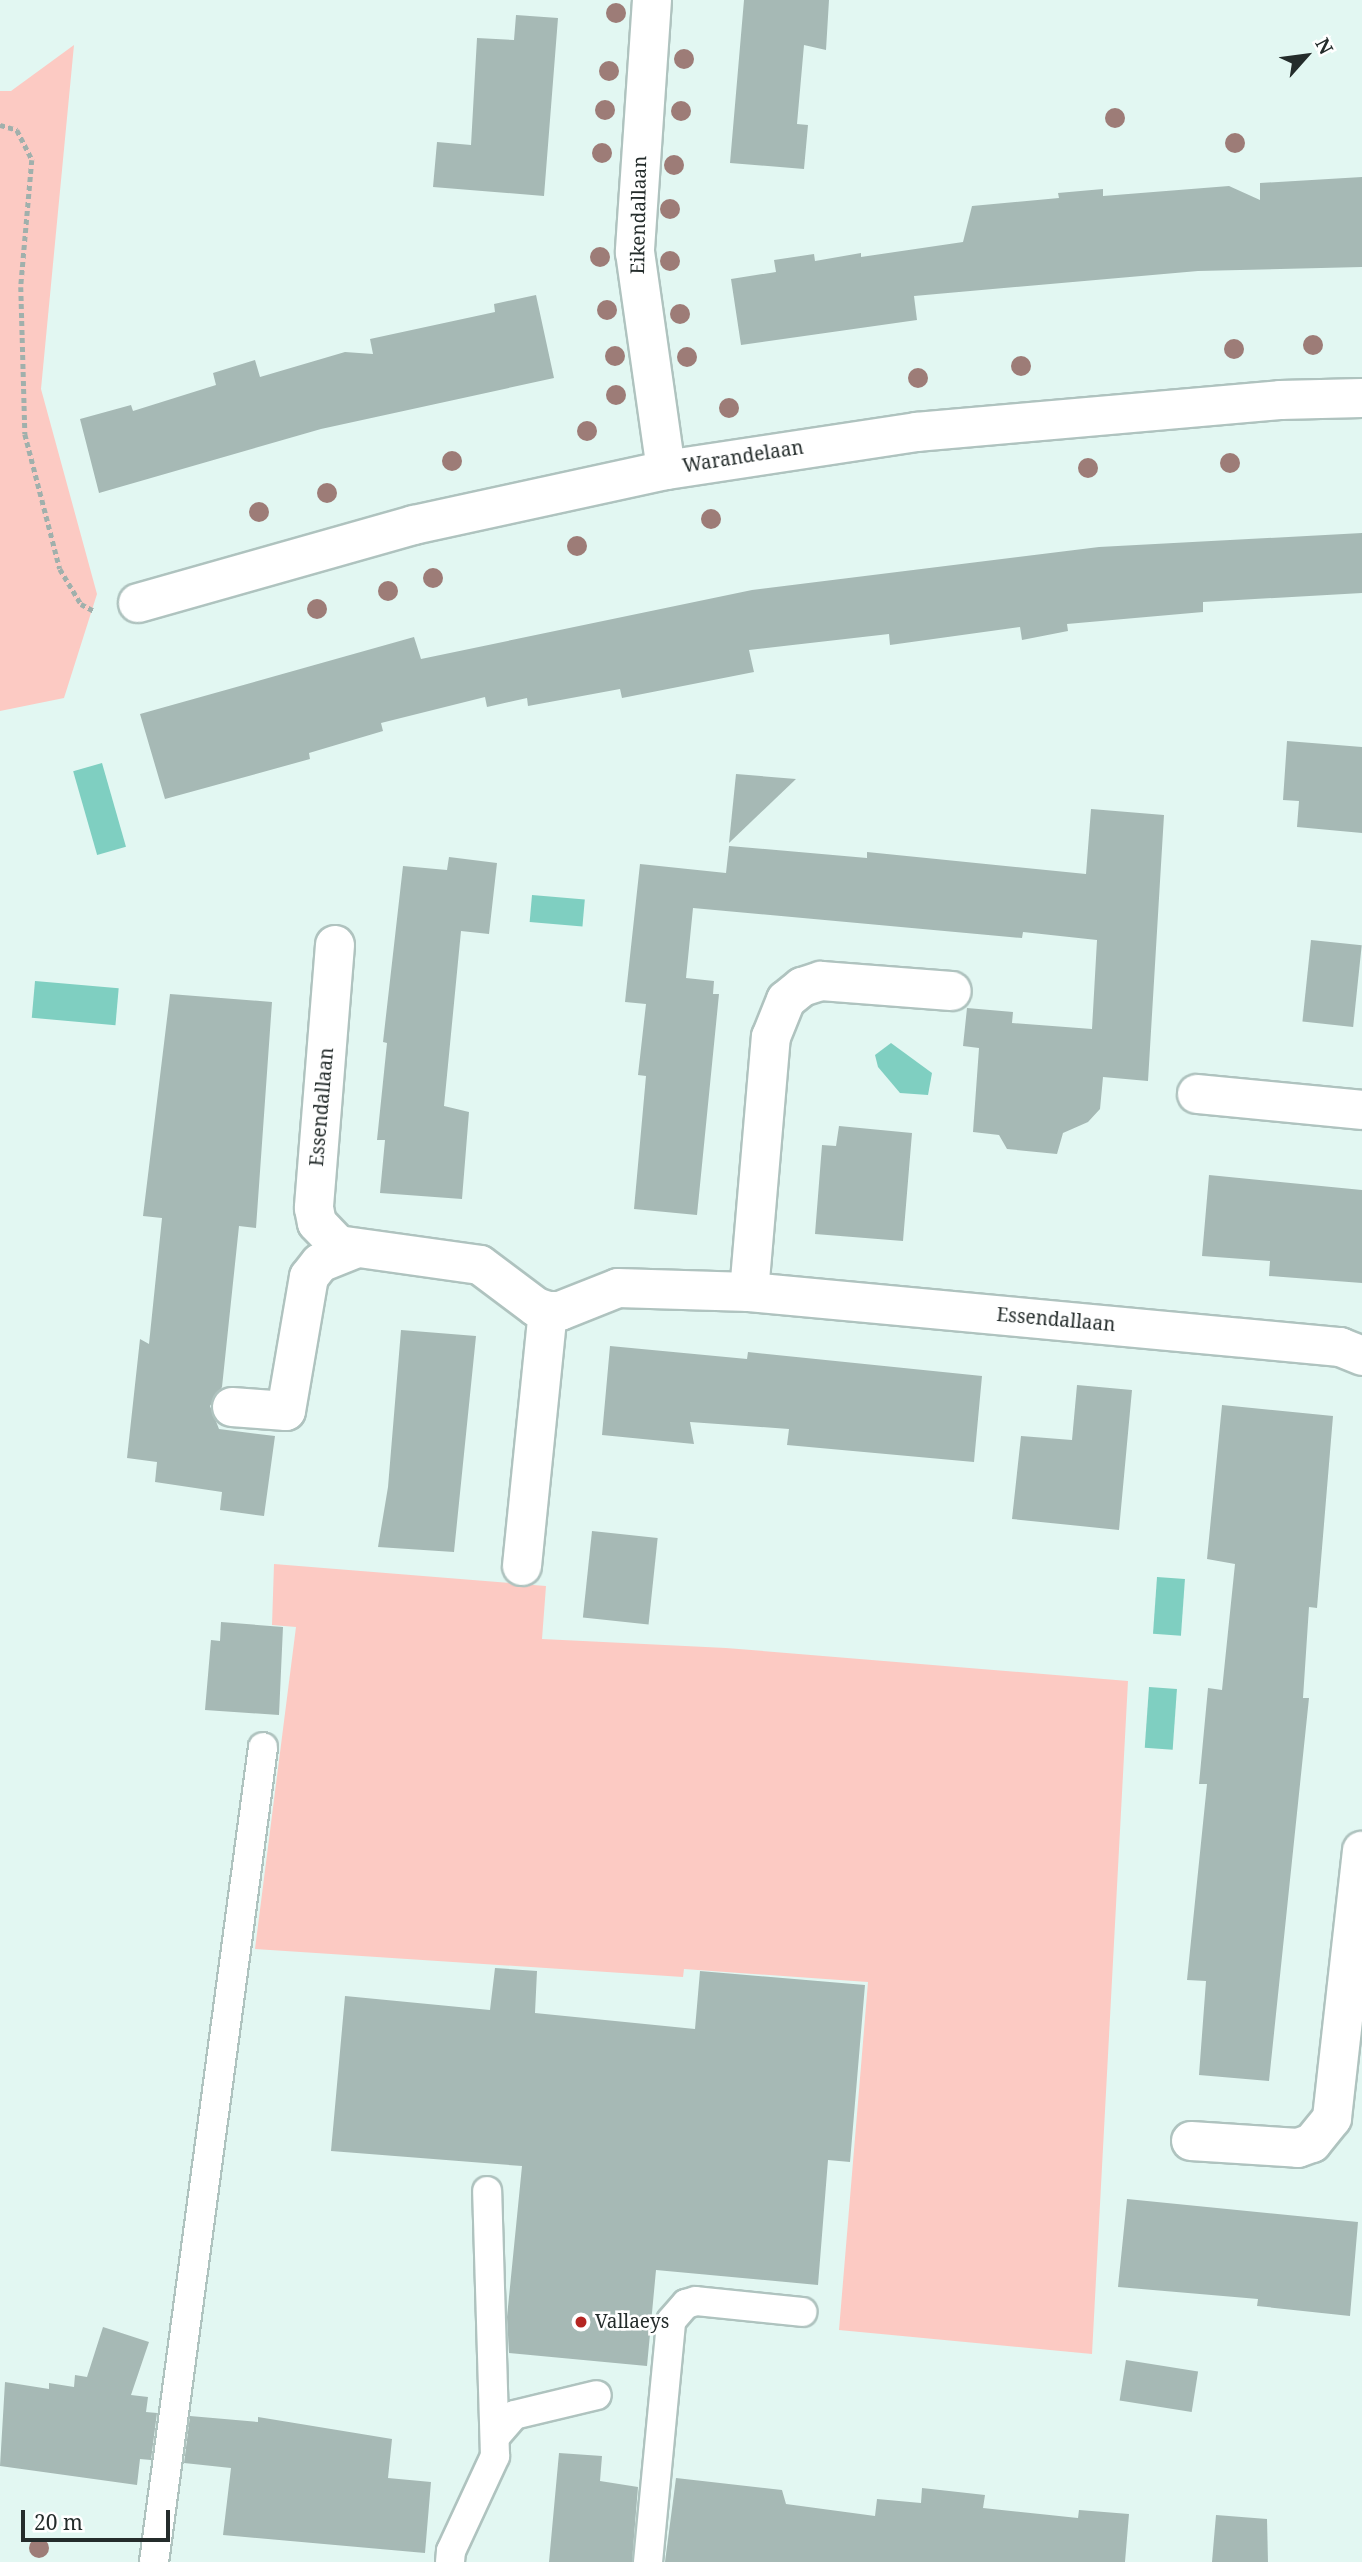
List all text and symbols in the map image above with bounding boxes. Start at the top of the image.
north arrow [1271,21,1341,91]
text: N [1310,33,1340,59]
street label: Eikendallaan [627,155,651,275]
street label: Warandelaan [681,436,805,478]
street label: Essendallaan [305,1047,339,1167]
street label: Essendallaan [996,1303,1116,1337]
place label: Vallaeys [595,2311,669,2333]
marker: Vallaeys [573,2314,589,2330]
scale bar [24,2496,173,2540]
text: 20 m [34,2508,83,2536]

